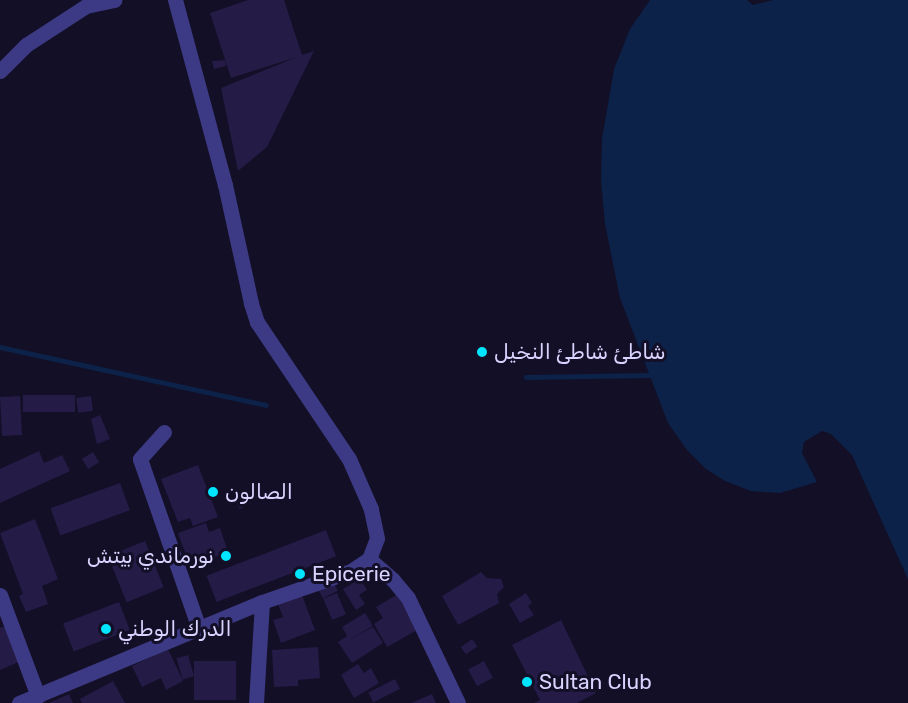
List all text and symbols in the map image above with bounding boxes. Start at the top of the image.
place label: شاطئ شاطئ النخيل [494,339,666,365]
marker: شاطئ شاطئ النخيل [475,345,489,359]
place label: الصالون [225,479,293,505]
marker: الصالون [206,485,220,499]
place label: نورماندي بيتش [87,543,214,569]
marker: نورماندي بيتش [219,549,233,563]
place label: Epicerie [312,561,390,587]
marker: Epicerie [293,567,307,581]
place label: الدرك الوطني [118,616,232,642]
marker: الدرك الوطني [99,622,113,636]
place label: Sultan Club [539,669,652,695]
marker: Sultan Club [520,675,534,689]

